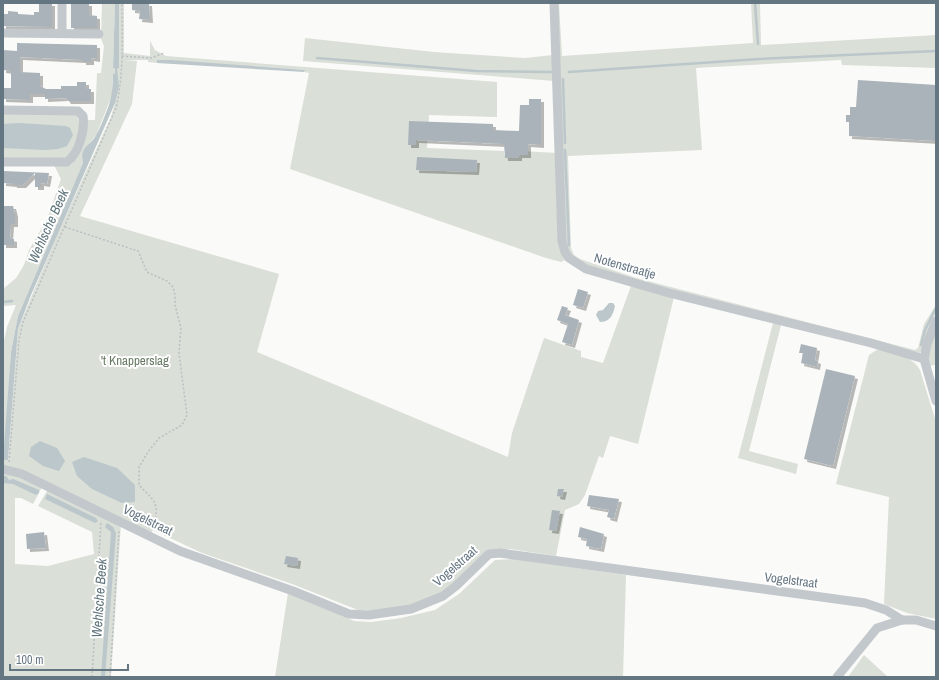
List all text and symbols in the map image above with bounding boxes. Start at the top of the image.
water label: Wehlsche Beek [24,185,73,266]
street label: Notenstraatje [592,249,658,283]
park label: 't Knapperslag [101,352,169,369]
street label: Vogelstraat [120,501,176,539]
street label: Vogelstraat [429,542,481,590]
water label: Wehlsche Beek [87,556,111,638]
street label: Vogelstraat [763,568,819,592]
scale bar [10,646,128,672]
text: 100 m [16,652,43,668]

